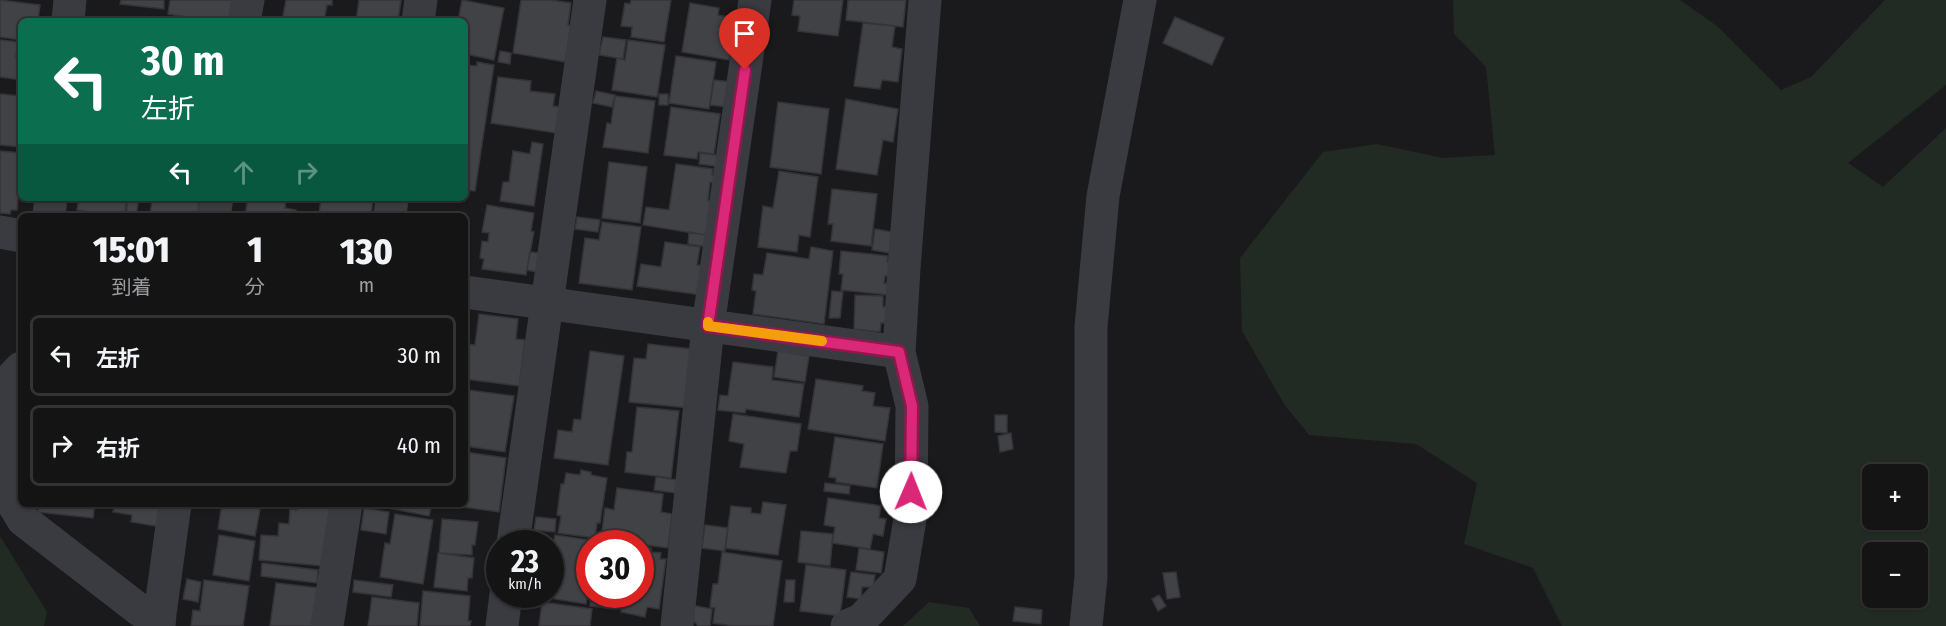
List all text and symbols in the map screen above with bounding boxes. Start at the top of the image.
pin [719,8,770,70]
icon: arrive [728,17,761,50]
text: 30 m [141,36,225,86]
icon: left [42,42,120,120]
text: 左折 [141,93,195,125]
icon: left [164,156,197,189]
icon: ahead [227,156,260,189]
icon: right [290,156,323,189]
text: 15:01 [93,228,170,272]
text: 1 [247,228,263,272]
text: 130 [340,230,393,274]
text: m [359,273,374,297]
text: 到着 [111,275,151,299]
text: 分 [245,275,265,299]
icon: left [45,339,78,372]
text: 30 m [398,342,441,369]
text: 左折 [96,345,140,372]
icon: right [45,429,78,462]
text: 40 m [397,432,441,459]
text: 右折 [96,435,140,462]
position arrow [879,460,943,524]
map controls [1862,464,1928,608]
button: + [1862,464,1928,530]
speed limit sign: 30 [576,530,654,608]
button: − [1862,542,1928,608]
text: 23 [511,544,539,580]
text: km/h [508,575,542,593]

